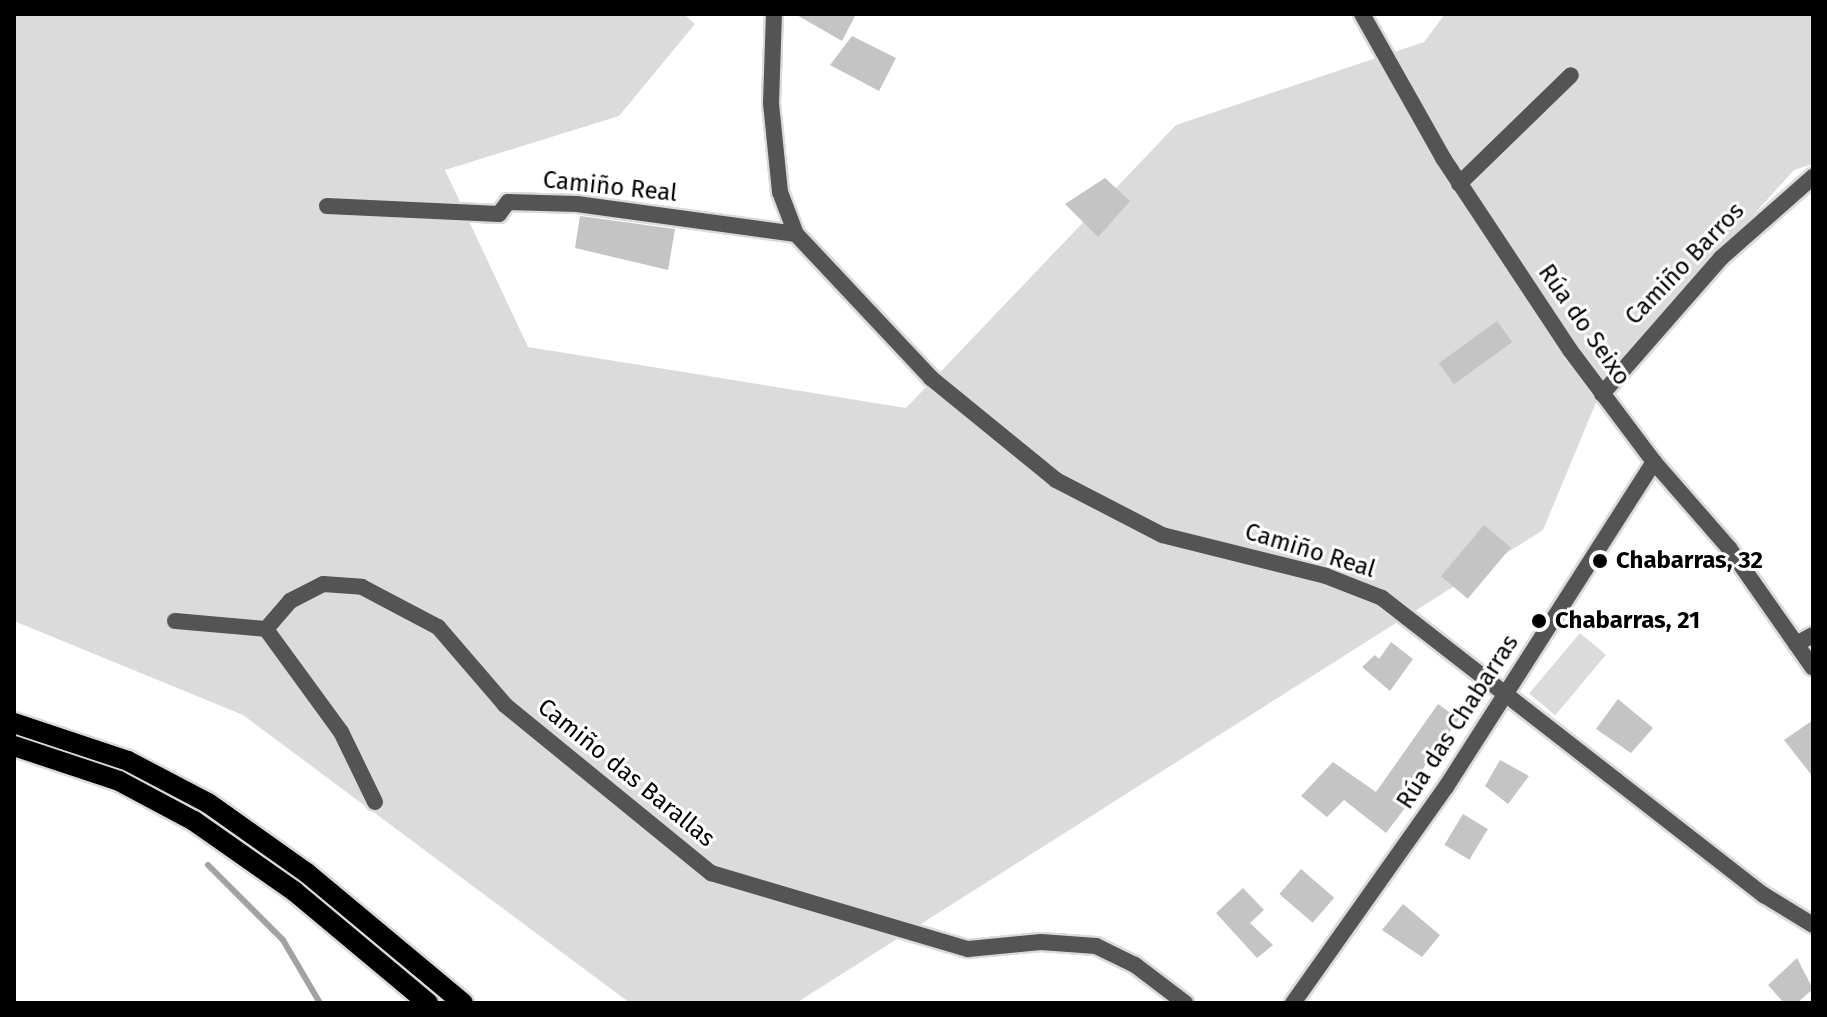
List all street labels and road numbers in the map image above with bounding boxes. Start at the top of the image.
street label: Camiño Real [541,166,679,208]
street label: Camiño Barros [1620,197,1750,331]
street label: Rúa do Seixo [1532,259,1636,391]
street label: Camiño Real [1241,518,1379,584]
street label: Rúa das Chabarras [1391,630,1525,814]
street label: Camiño das Barallas [532,693,720,853]

